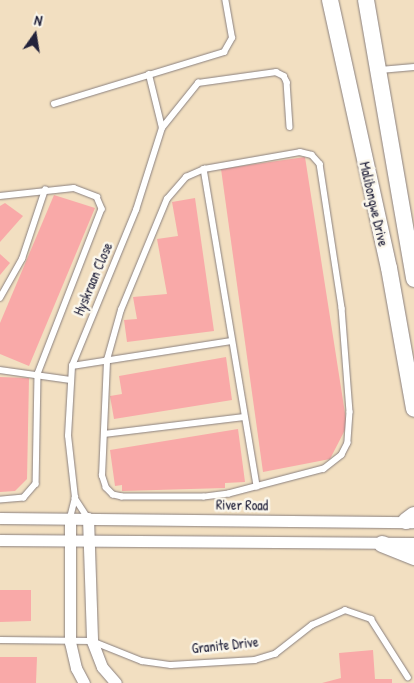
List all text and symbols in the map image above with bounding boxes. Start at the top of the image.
north arrow [10,10,60,60]
text: N [33,10,44,30]
street label: Malibongwe Drive [356,160,392,248]
street label: Hyskraan Close [70,240,116,318]
street label: River Road [216,496,268,514]
street label: Granite Drive [191,633,259,657]

